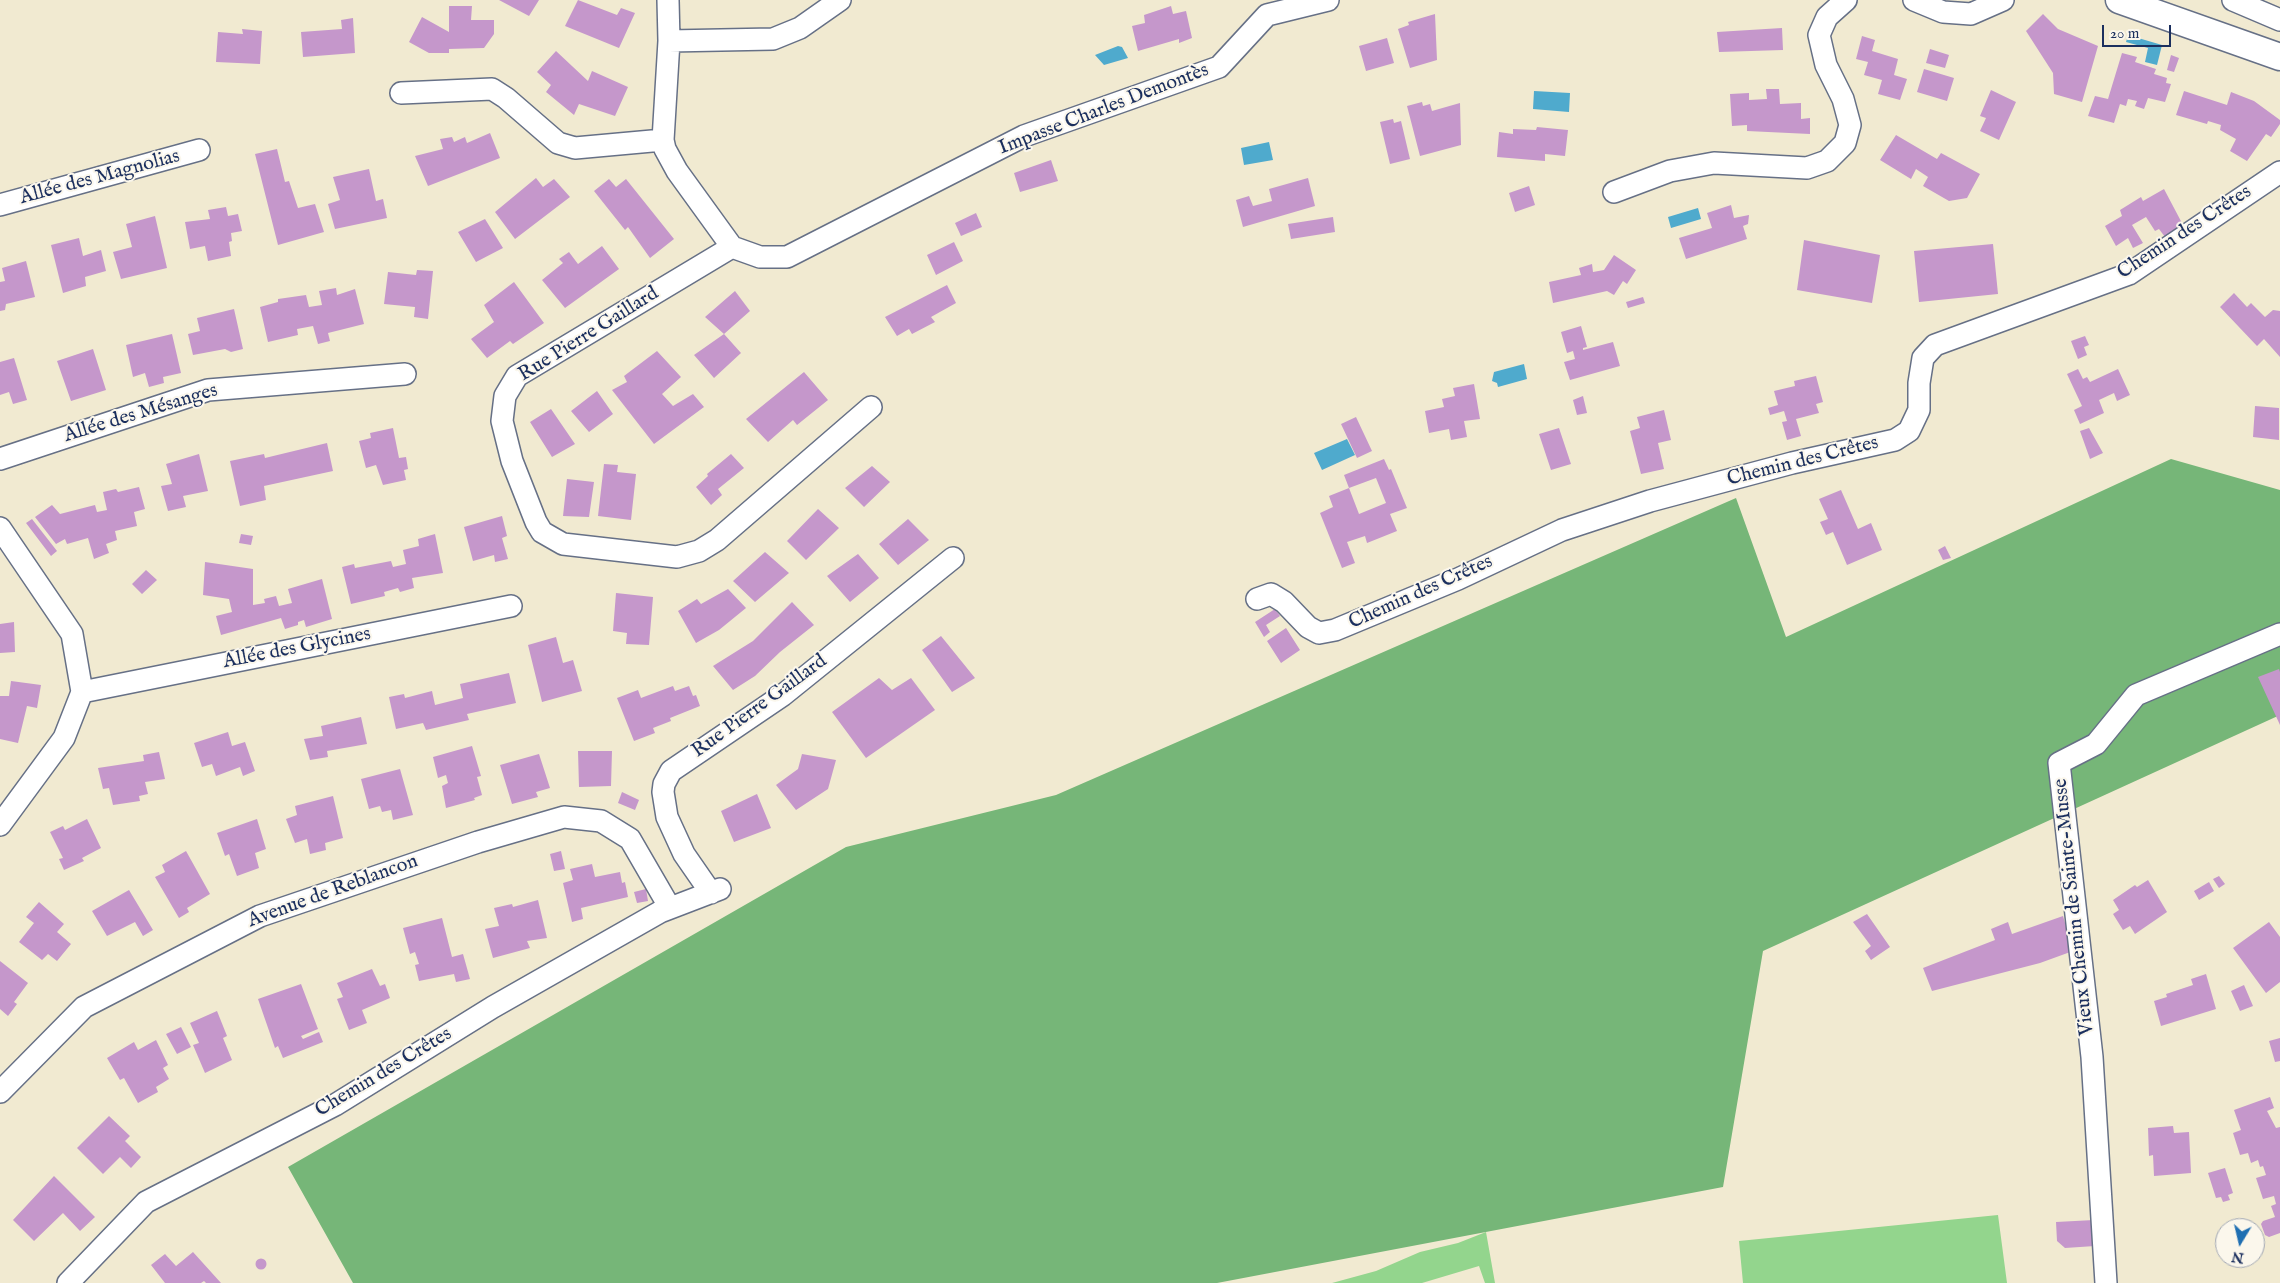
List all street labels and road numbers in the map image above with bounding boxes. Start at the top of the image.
street label: Impasse Charles Demontès [996,59,1212,161]
street label: Allée des Magnolias [17,145,183,211]
street label: Chemin des Crêtes [2113,181,2257,285]
street label: Rue Pierre Gaillard [514,282,664,388]
street label: Allée des Mésanges [61,379,221,449]
street label: Chemin des Crêtes [1725,432,1881,492]
street label: Chemin des Crêtes [1345,551,1497,635]
street label: Allée des Glycines [221,623,373,675]
street label: Rue Pierre Gaillard [688,650,832,764]
street label: Vieux Chemin de Sainte-Musse [2050,777,2100,1037]
street label: Avenue de Reblancon [245,850,421,934]
street label: Chemin des Crêtes [311,1023,457,1123]

